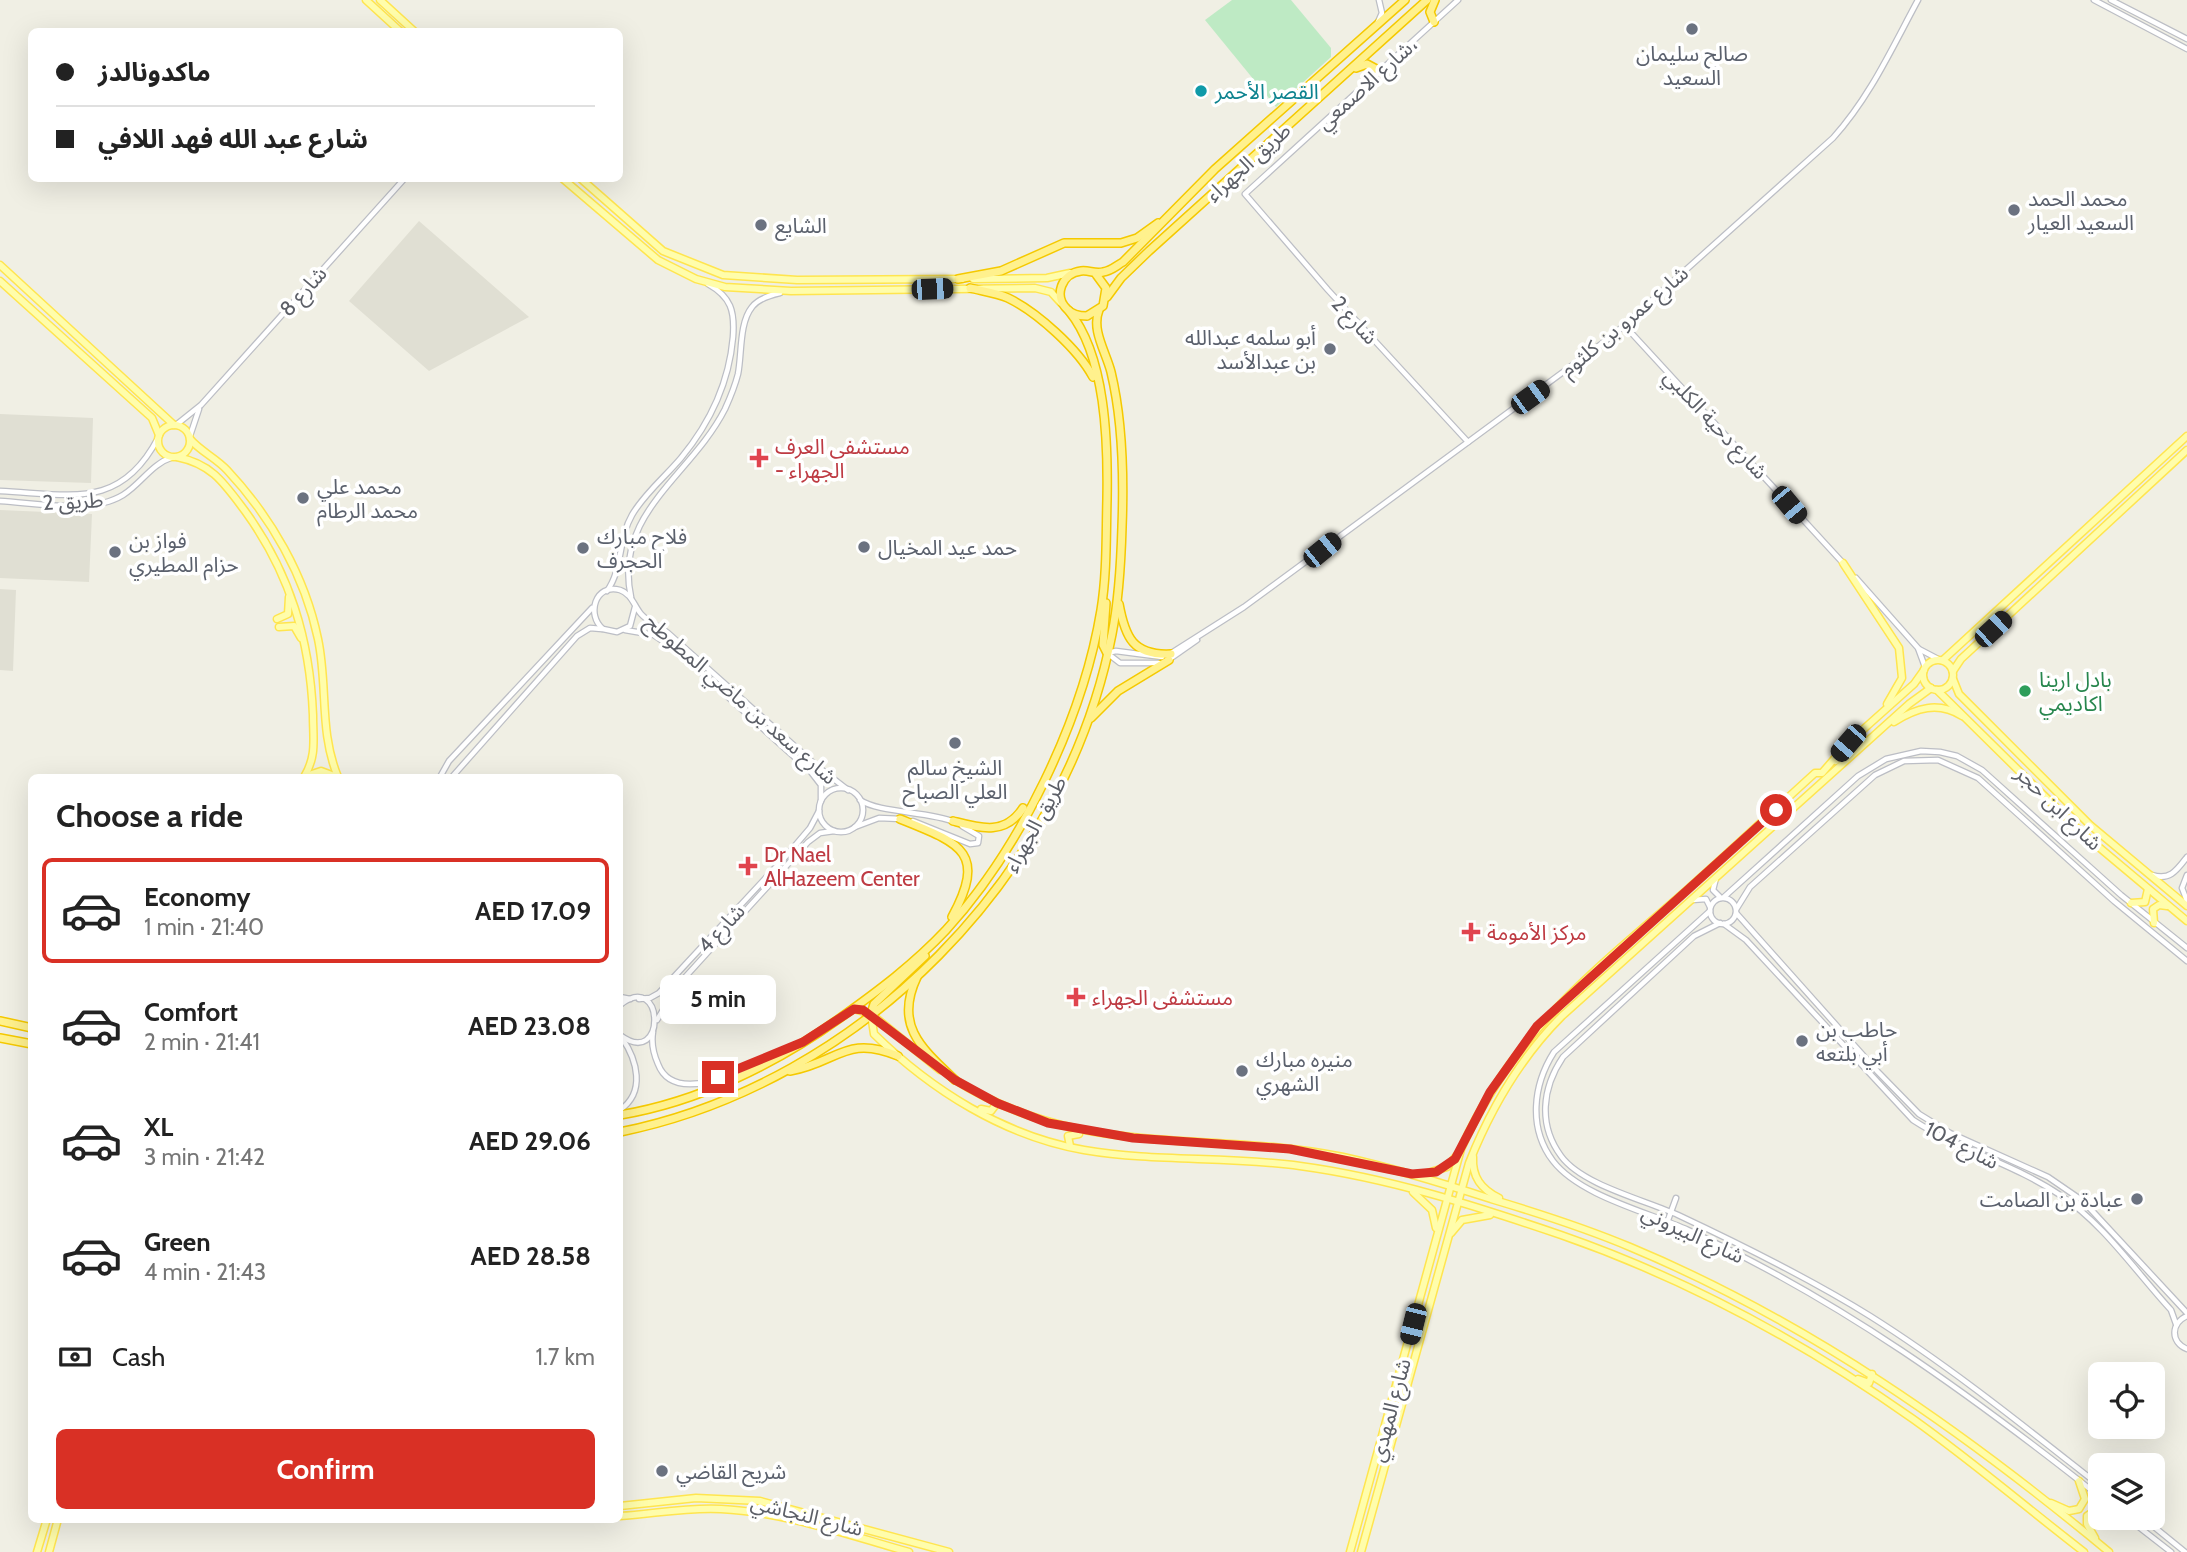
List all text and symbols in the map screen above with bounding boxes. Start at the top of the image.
marker: صالح سليمان السعيد [1684,21,1700,37]
street label: شارع الاصمعي، [1311,31,1425,138]
place label: صالح سليمان السعيد [1636,41,1748,90]
text: ماكدونالدز [98,56,211,88]
place label: القصر الأحمر [1214,79,1319,104]
marker: القصر الأحمر [1193,83,1209,99]
street label: طريق الجهراء [1200,117,1296,207]
text: شارع عبد الله فهد اللافي [98,123,368,155]
place label: محمد الحمد السعيد العيار [2027,186,2134,235]
marker: محمد الحمد السعيد العيار [2006,202,2022,218]
place label: الشايع [775,213,827,241]
marker: الشايع [753,217,769,233]
street label: شارع عمرو بن كلثوم [1555,260,1696,385]
street label: شارع 8 [274,261,334,323]
car [911,278,954,300]
street label: شارع 2 [1324,291,1383,351]
place label: أبو سلمه عبدالله بن عبدالأسد [1185,325,1316,374]
marker: أبو سلمه عبدالله بن عبدالأسد [1322,341,1338,357]
street label: شارع دحية الكلبي [1656,364,1773,487]
car [1507,376,1554,418]
place label: مستشفى العرف - الجهراء [775,434,910,483]
marker: مستشفى العرف - الجهراء [749,448,769,468]
place label: محمد علي محمد الرطام [317,474,418,527]
car [1768,482,1811,528]
street label: طريق 2 [42,487,104,516]
marker: محمد علي محمد الرطام [295,490,311,506]
place label: فلاح مبارك الحجرف [597,524,687,573]
place label: فواز بن حزام المطيري [129,528,239,581]
car [1300,529,1345,571]
place label: حمد عيد المخيال [878,535,1017,560]
marker: حمد عيد المخيال [856,539,872,555]
marker: فلاح مبارك الحجرف [575,540,591,556]
marker: فواز بن حزام المطيري [107,544,123,560]
car [1971,607,2016,651]
street label: شارع سعد بن ماضي المطوطح [637,609,842,792]
place label: بادل ارينا اكاديمي [2039,667,2112,719]
marker: بادل ارينا اكاديمي [2017,683,2033,699]
car [1827,720,1870,766]
marker: الشيخ سالم العلي الصباح [947,735,963,751]
place label: الشيخ سالم العلي الصباح [903,755,1008,807]
street label: شارع ابن حجر [2008,760,2107,858]
street label: طريق الجهراء [998,772,1072,877]
route start [1760,794,1792,826]
text: Choose a ride [56,796,243,835]
place label: Dr Nael AlHazeem Center [764,842,920,891]
marker: Dr Nael AlHazeem Center [738,856,758,876]
icon: car [60,879,123,942]
text: Economy [144,881,250,913]
text: AED 17.09 [475,895,591,927]
street label: شارع 4 [692,898,752,960]
text: 1 min · 21:40 [144,913,264,941]
place label: مركز الأمومة [1487,920,1587,945]
marker: مركز الأمومة [1461,922,1481,942]
callout: 5 min [660,976,776,1024]
text: 5 min [690,985,746,1013]
place label: مستشفى الجهراء [1092,985,1233,1010]
marker: مستشفى الجهراء [1066,987,1086,1007]
icon: car [60,994,123,1057]
text: Comfort [144,996,238,1028]
text: AED 23.08 [468,1010,591,1042]
place label: حاطب بن أبي بلتعه [1816,1017,1897,1069]
text: 2 min · 21:41 [144,1028,260,1056]
marker: حاطب بن أبي بلتعه [1794,1033,1810,1049]
place label: منيره مبارك الشهري [1256,1047,1353,1099]
route end [702,1061,734,1093]
marker: منيره مبارك الشهري [1234,1063,1250,1079]
icon: car [60,1109,123,1172]
text: XL [144,1111,173,1143]
street label: شارع 104 [1920,1116,2003,1177]
text: AED 29.06 [469,1125,591,1157]
text: 3 min · 21:42 [144,1143,265,1171]
place label: عبادة بن الصامت [1980,1187,2123,1212]
marker: عبادة بن الصامت [2129,1191,2145,1207]
street label: شارع البيروني [1636,1199,1748,1272]
icon: car [60,1224,123,1287]
text: Green [144,1226,211,1258]
text: AED 28.58 [471,1240,591,1272]
text: 4 min · 21:43 [144,1258,266,1286]
car [1398,1301,1429,1347]
icon: cash [56,1338,94,1376]
text: Cash [112,1341,165,1373]
text: 1.7 km [535,1343,595,1371]
street label: شارع المهدي [1364,1356,1420,1465]
map controls [2088,1362,2165,1530]
button: locate [2088,1362,2165,1439]
button: Confirm [56,1429,595,1509]
button: layers [2088,1453,2165,1530]
place label: شريح القاضي [676,1459,786,1487]
marker: شريح القاضي [654,1463,670,1479]
street label: شارع النجاشي [747,1489,866,1545]

